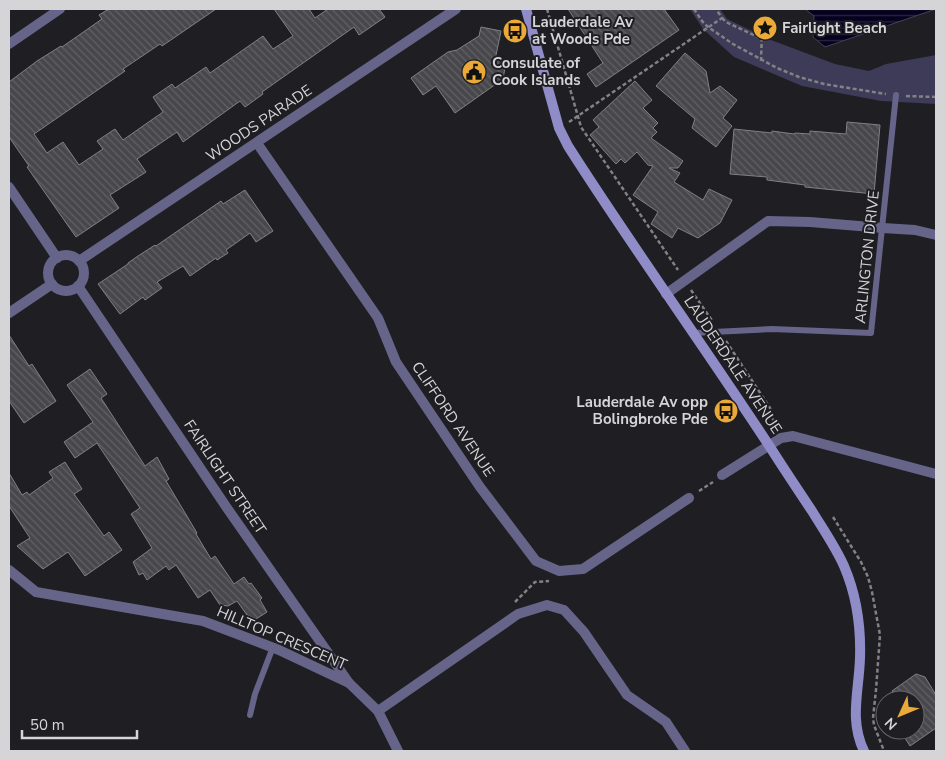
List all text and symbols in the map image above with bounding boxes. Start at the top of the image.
place label: Lauderdale Av at Woods Pde [532,12,633,49]
place icon: Fairlight Beach [752,15,778,41]
bus stop icon: Lauderdale Av at Woods Pde [502,18,528,44]
place label: Fairlight Beach [782,18,887,38]
place label: Consulate of Cook Islands [492,53,581,90]
public building icon: Consulate of Cook Islands [461,59,487,85]
street label: WOODS PARADE [202,80,316,166]
street label: ARLINGTON DRIVE [850,189,884,325]
street label: LAUDERDALE AVENUE [679,292,787,438]
street label: CLIFFORD AVENUE [407,358,499,480]
place label: Lauderdale Av opp Bolingbroke Pde [576,392,708,429]
bus stop icon: Lauderdale Av opp Bolingbroke Pde [713,398,739,424]
street label: FAIRLIGHT STREET [179,416,271,538]
street label: HILLTOP CRESCENT [214,601,350,675]
north arrow [875,690,925,740]
scale bar [22,708,138,740]
text: N [881,713,901,734]
text: 50 m [30,715,65,735]

